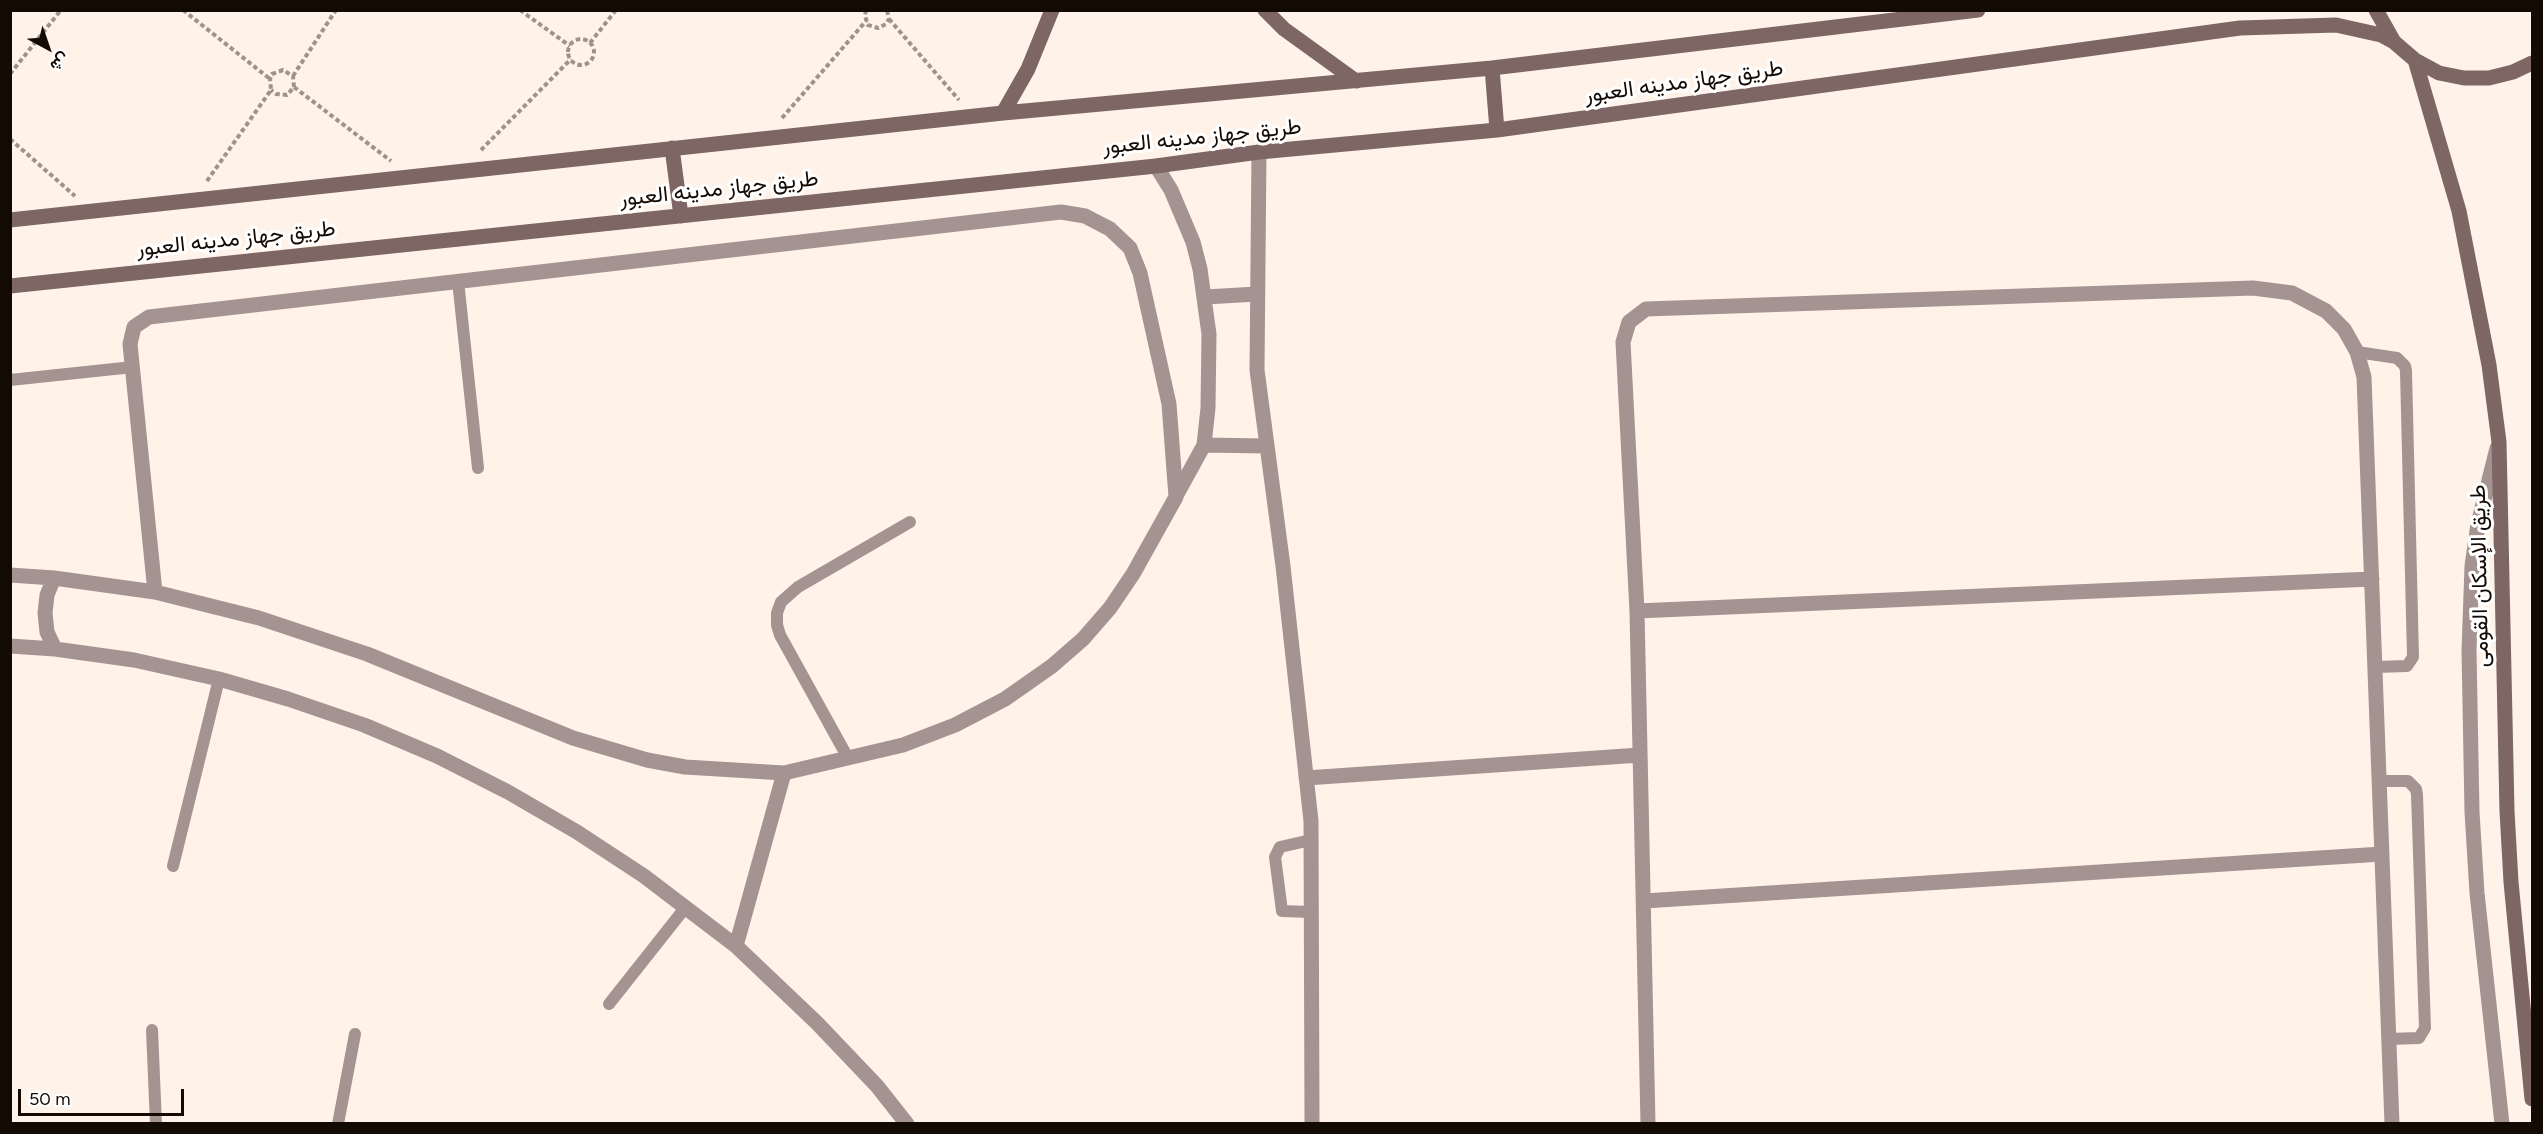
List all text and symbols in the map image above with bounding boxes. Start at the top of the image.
north arrow [18,18,78,78]
text: ش [46,49,73,76]
street label: طريق جهاز مدينه العبور [1583,55,1785,109]
street label: طريق جهاز مدينه العبور [1101,113,1303,161]
street label: طريق جهاز مدينه العبور [618,165,820,213]
street label: طريق جهاز مدينه العبور [135,215,337,263]
street label: طريق الإسكان القومى [2465,484,2495,668]
scale bar [21,1077,188,1115]
text: 50 m [29,1088,71,1110]

